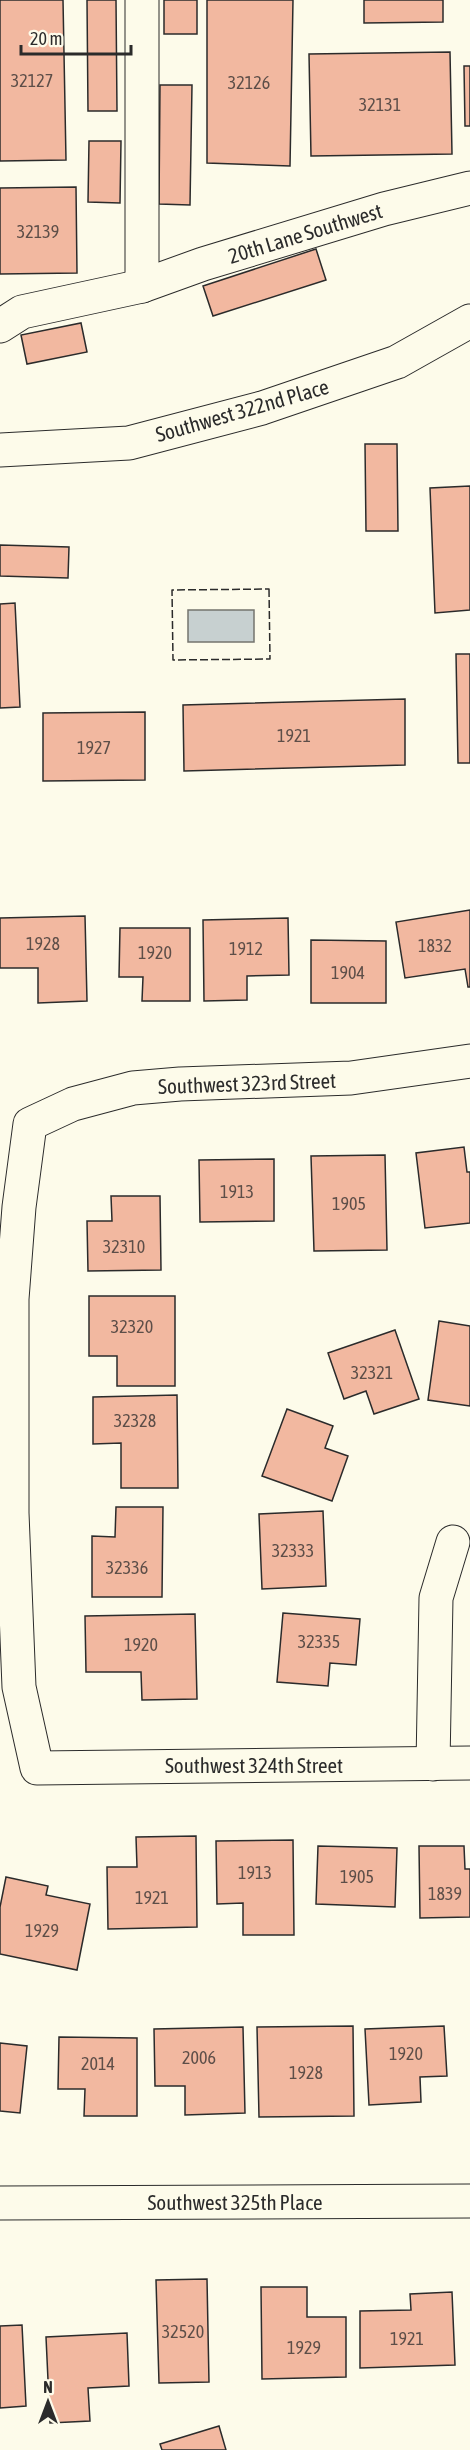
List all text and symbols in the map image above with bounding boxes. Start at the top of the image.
scale bar [21,18,130,56]
text: 20 m [30,28,62,49]
house number: 32127 [11,70,53,91]
house number: 32126 [228,72,270,93]
house number: 32131 [359,94,401,115]
street label: 20th Lane Southwest [225,198,385,268]
house number: 32139 [17,221,59,242]
street label: Southwest 322nd Place [153,374,331,446]
house number: 1921 [277,725,311,746]
house number: 1927 [77,737,111,758]
house number: 1928 [26,933,60,954]
house number: 1832 [418,935,452,956]
house number: 1912 [229,938,263,959]
house number: 1920 [138,942,172,963]
house number: 1904 [331,962,365,983]
street label: Southwest 323rd Street [158,1068,336,1098]
house number: 1913 [220,1181,254,1202]
house number: 1905 [332,1193,366,1214]
house number: 32310 [103,1236,145,1257]
house number: 32320 [111,1316,153,1337]
house number: 32321 [351,1362,393,1383]
house number: 32328 [114,1410,156,1431]
house number: 32333 [272,1540,314,1561]
house number: 32336 [106,1557,148,1578]
house number: 32335 [298,1631,340,1652]
house number: 1920 [124,1634,158,1655]
street label: Southwest 324th Street [165,1753,343,1777]
house number: 1913 [238,1862,272,1883]
house number: 1905 [340,1866,374,1887]
house number: 1839 [428,1883,462,1904]
house number: 1921 [135,1887,169,1908]
house number: 1929 [25,1920,59,1941]
house number: 1920 [389,2043,423,2064]
house number: 2006 [182,2047,216,2068]
house number: 2014 [81,2053,115,2074]
house number: 1928 [289,2062,323,2083]
street label: Southwest 325th Place [148,2190,322,2214]
house number: 32520 [162,2321,204,2342]
house number: 1921 [390,2328,424,2349]
house number: 1929 [287,2337,321,2358]
north arrow [18,2372,78,2432]
text: N [43,2378,53,2396]

